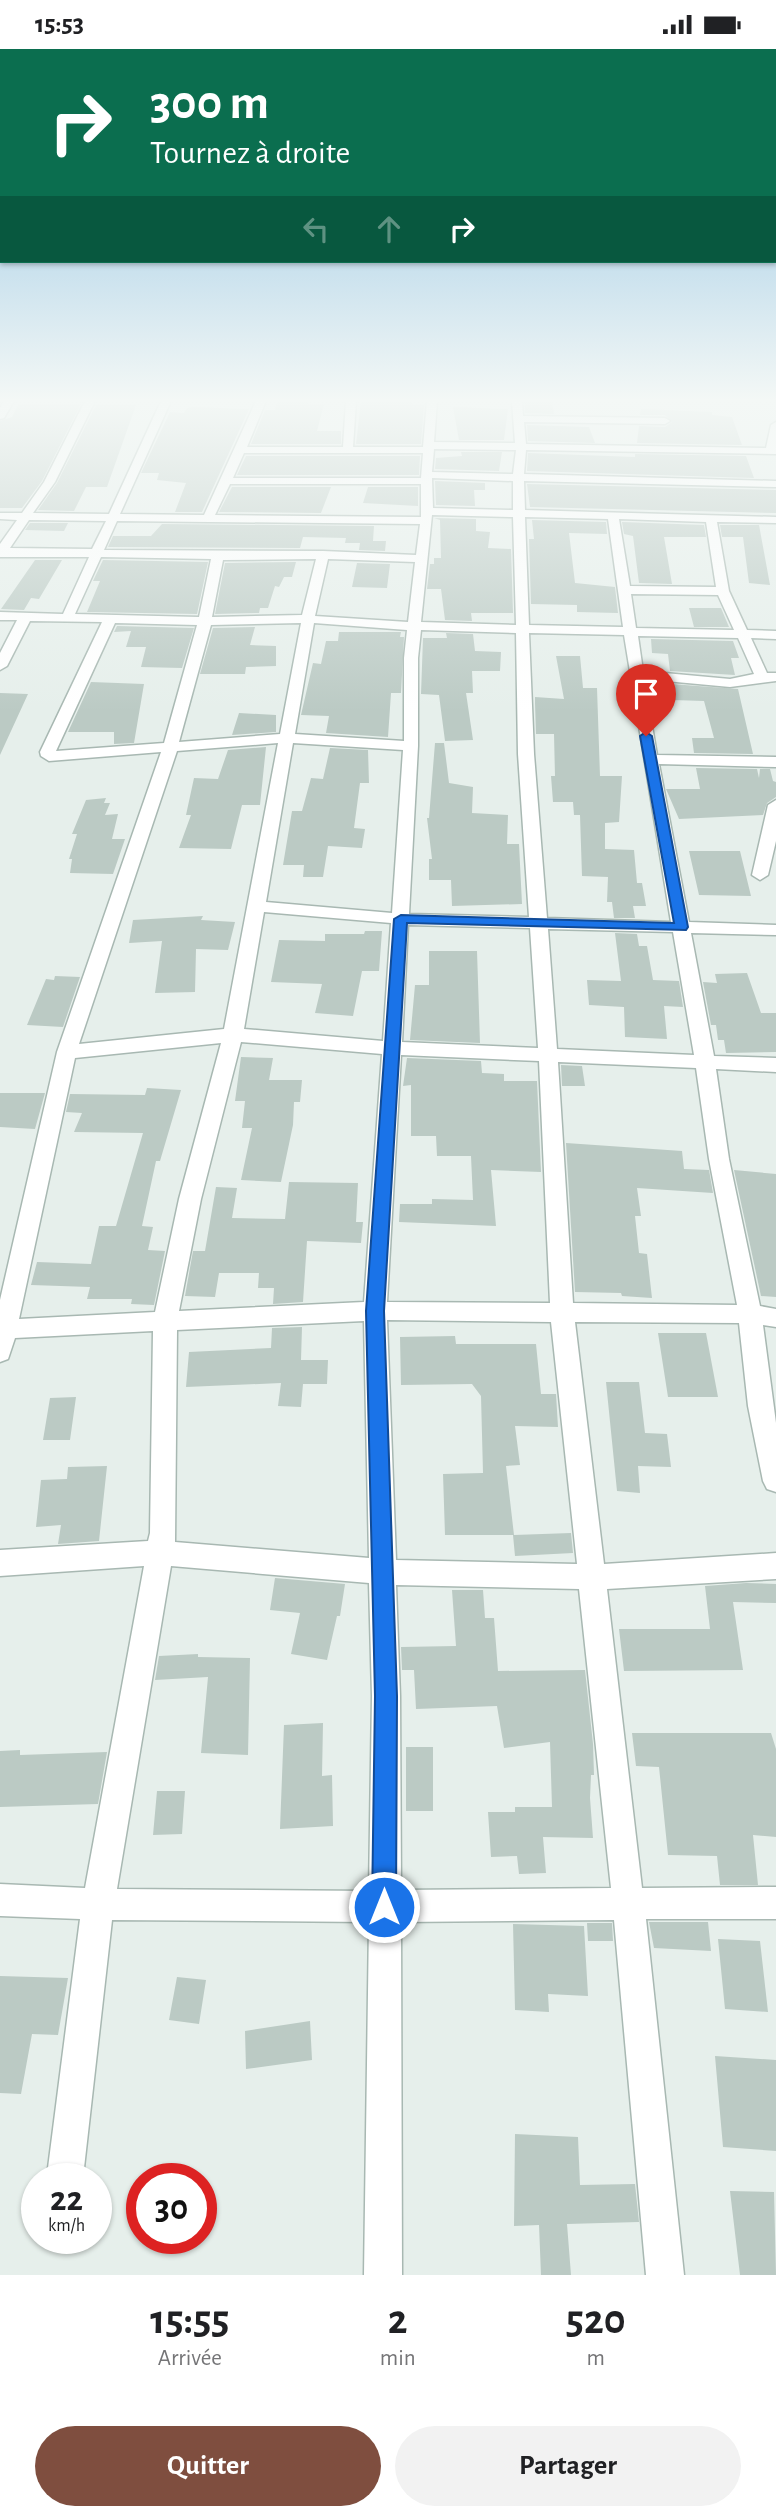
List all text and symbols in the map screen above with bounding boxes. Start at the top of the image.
text: 15:53 [35,11,84,37]
icon: right [35,77,126,168]
text: 300 m [150,79,269,128]
text: Tournez à droite [150,137,350,169]
icon: left [297,210,335,248]
icon: ahead [370,210,408,248]
icon: right [443,210,481,248]
pin [616,664,676,736]
icon: arrive [627,675,665,713]
position arrow [347,1870,421,1944]
speed limit sign: 30 [126,2163,217,2254]
text: 22 [50,2182,83,2217]
text: km/h [48,2217,85,2235]
text: 15:55 [150,2299,229,2341]
text: 2 [388,2299,408,2341]
text: 520 [566,2299,626,2341]
text: Arrivée [158,2347,222,2370]
text: min [380,2347,416,2370]
text: m [587,2347,605,2370]
button: Quitter [35,2426,381,2506]
button: Partager [395,2426,741,2506]

